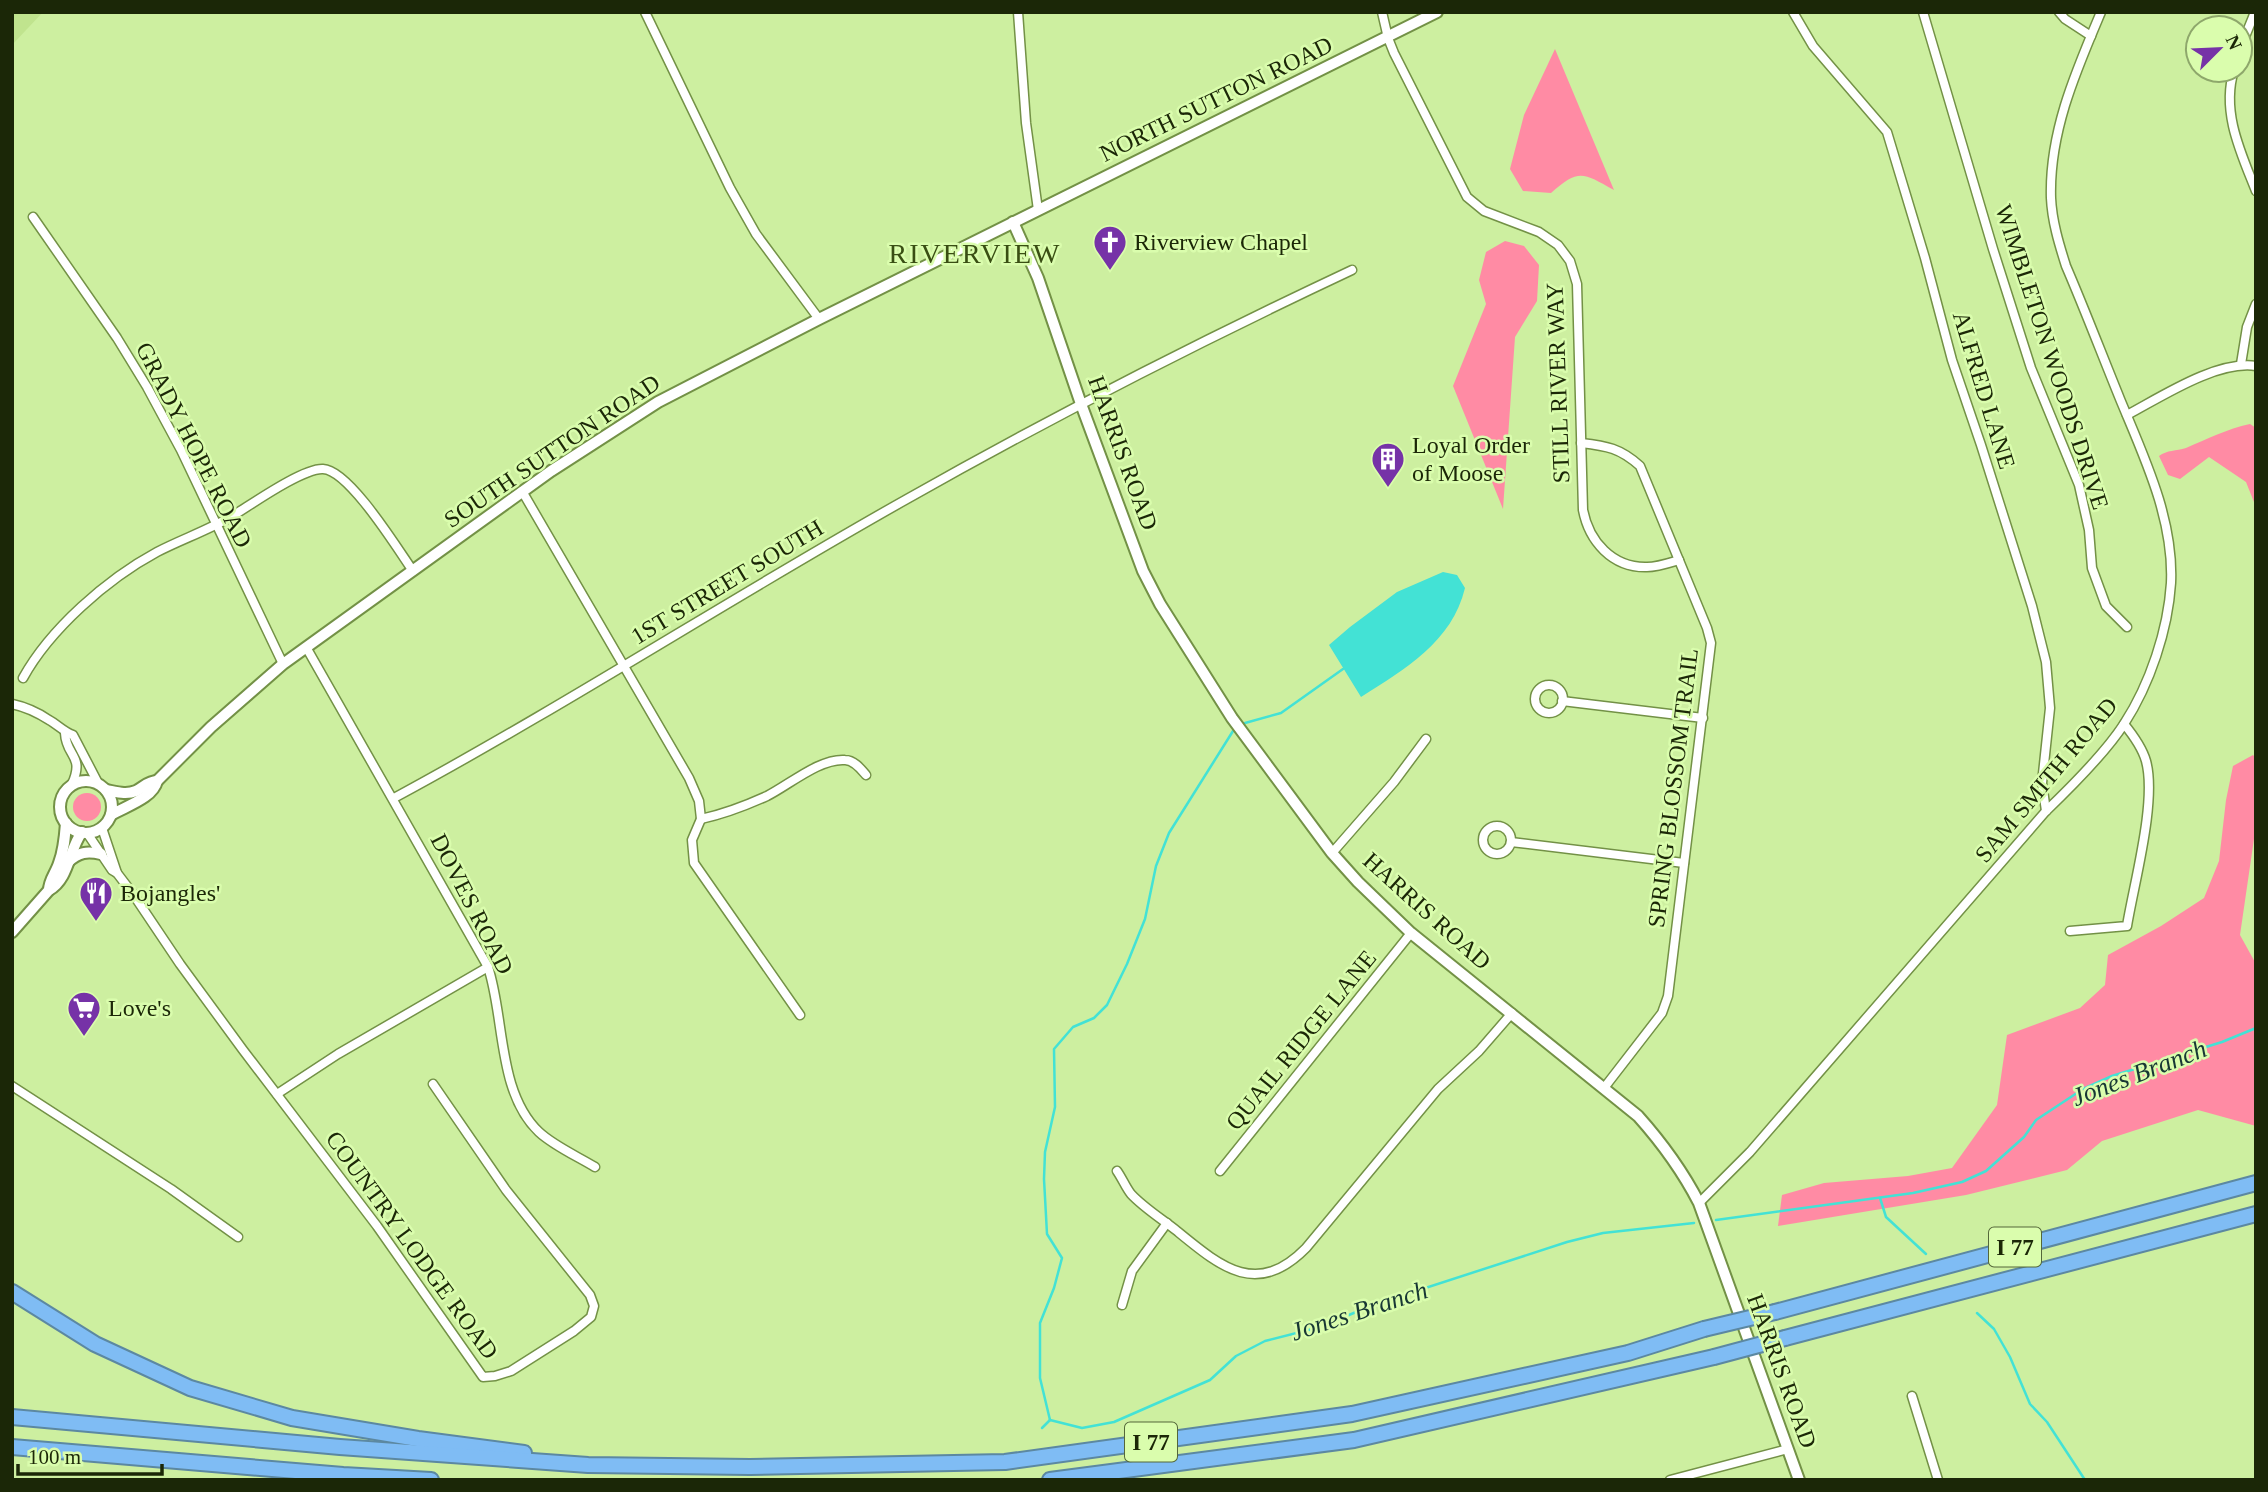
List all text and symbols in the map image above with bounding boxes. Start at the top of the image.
north arrow [2184,14,2254,84]
street label: NORTH SUTTON ROAD [1095,31,1337,167]
text: N [2222,32,2247,53]
street label: WIMBLETON WOODS DRIVE [1990,201,2114,513]
church icon: Riverview Chapel [1091,223,1129,272]
place label: Riverview Chapel [1134,229,1308,255]
district label: RIVERVIEW [889,238,1061,269]
street label: STILL RIVER WAY [1542,282,1574,484]
street label: ALFRED LANE [1948,308,2020,472]
street label: GRADY HOPE ROAD [131,338,257,552]
street label: SOUTH SUTTON ROAD [439,369,665,533]
street label: HARRIS ROAD [1083,372,1163,534]
place label: Loyal Order of Moose [1412,432,1530,486]
building icon: Loyal Order of Moose [1369,440,1407,489]
street label: 1ST STREET SOUTH [626,514,828,650]
street label: SPRING BLOSSOM TRAIL [1643,647,1703,929]
street label: SAM SMITH ROAD [1970,692,2122,868]
street label: DOVES ROAD [425,829,519,979]
street label: HARRIS ROAD [1358,847,1496,975]
restaurant icon: Bojangles' [77,874,115,923]
place label: Bojangles' [120,880,220,906]
street label: QUAIL RIDGE LANE [1221,945,1381,1135]
supermarket icon: Love's [65,989,103,1038]
place label: Love's [108,995,171,1021]
water label: Jones Branch [2067,1034,2211,1112]
street label: COUNTRY LODGE ROAD [321,1126,503,1364]
road number: I 77 [1989,1228,2041,1266]
water label: Jones Branch [1287,1275,1431,1347]
street label: HARRIS ROAD [1742,1290,1822,1452]
road number: I 77 [1125,1422,1177,1462]
scale bar [18,1432,161,1476]
text: 100 m [28,1445,81,1469]

